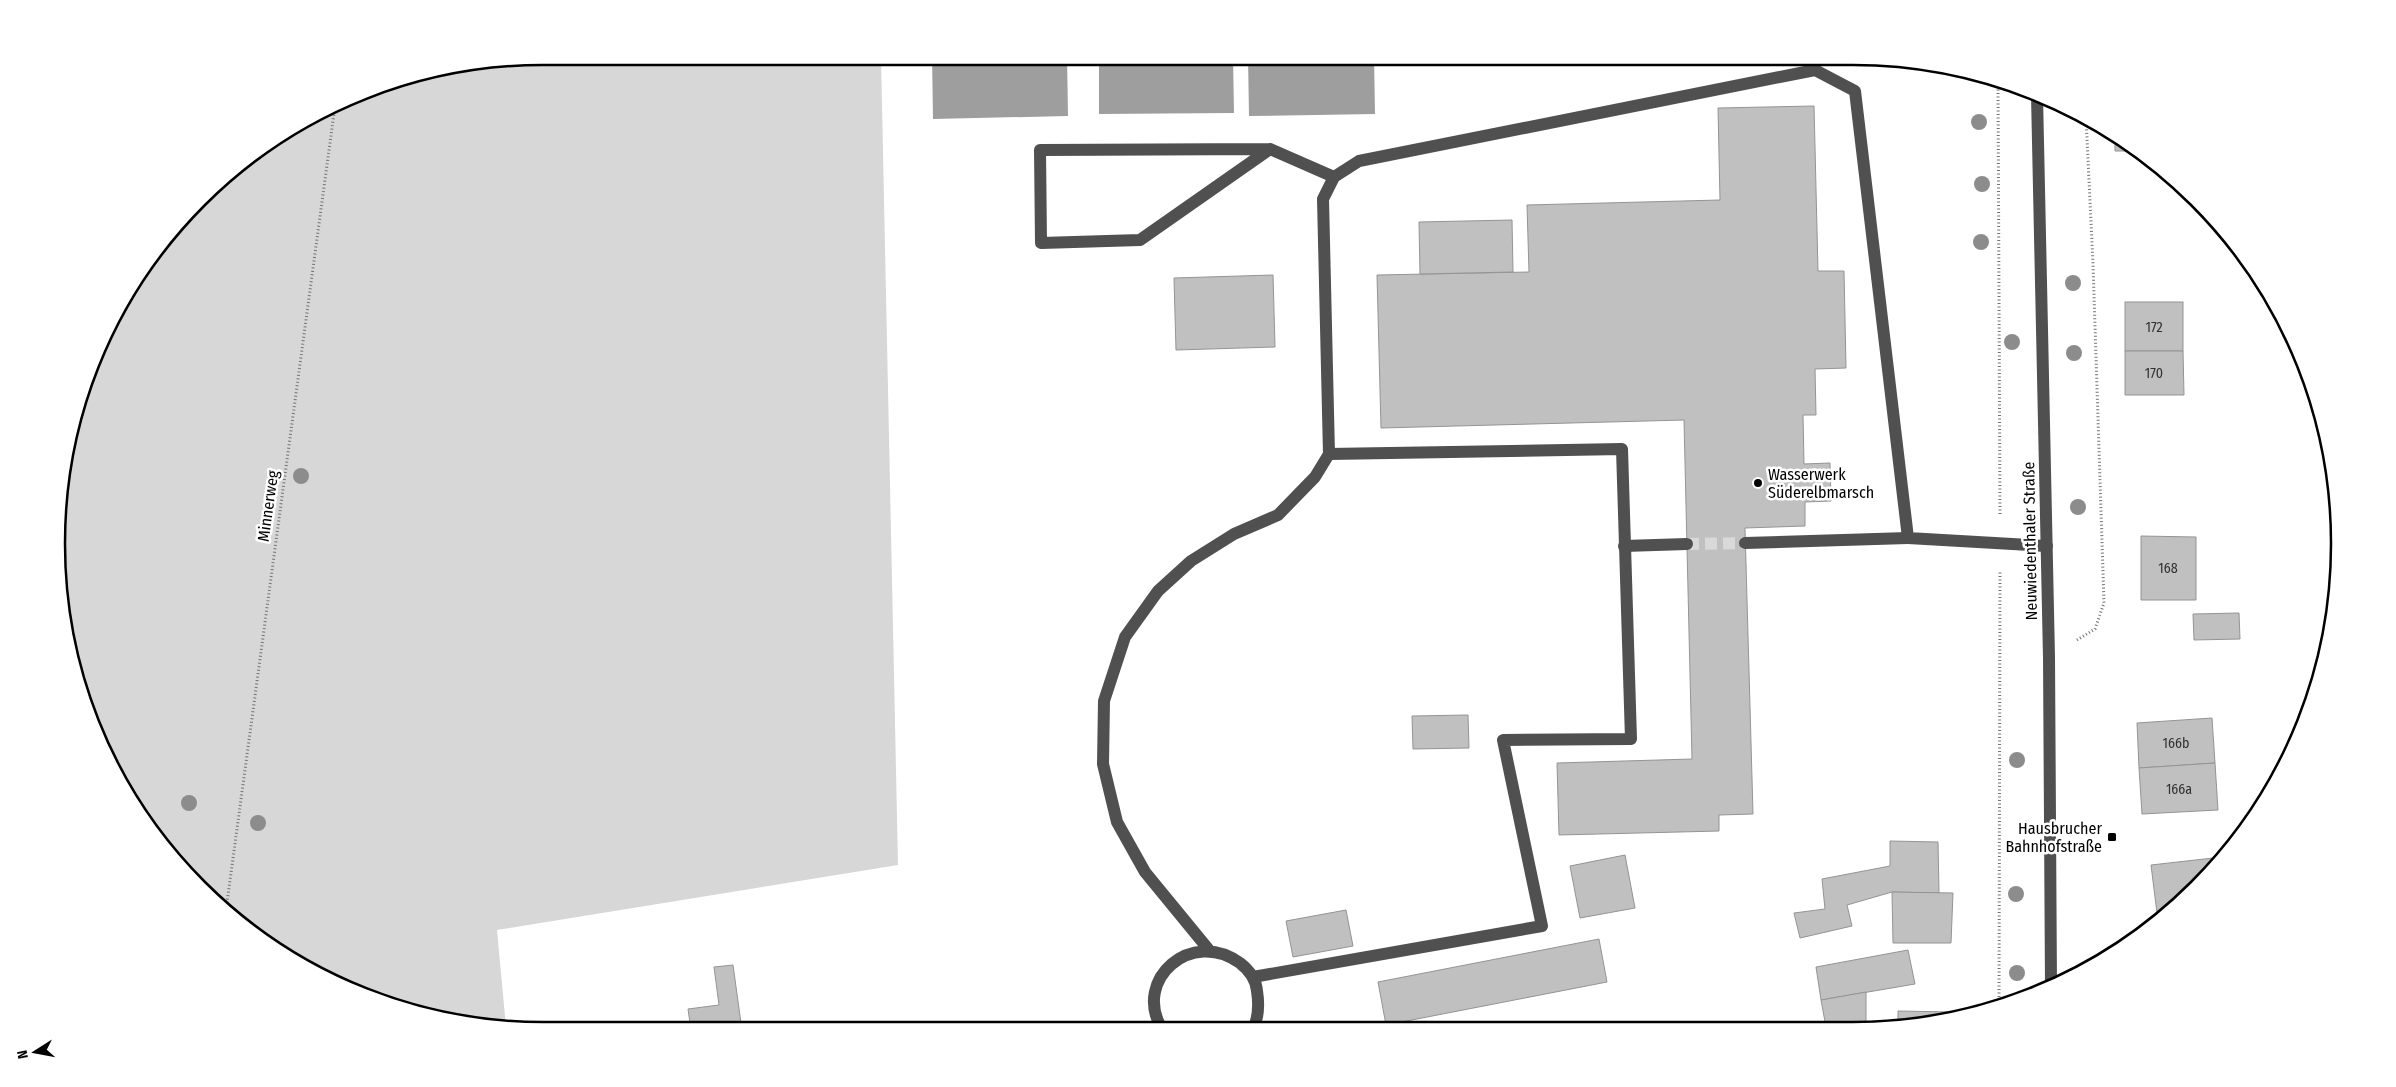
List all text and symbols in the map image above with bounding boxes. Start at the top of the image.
house number: 172 [2145,319,2163,336]
house number: 170 [2145,365,2163,382]
street label: Neuwiedenthaler Straße [2019,461,2041,620]
place label: Wasserwerk Süderelbmarsch [1768,465,1874,502]
street label: Minnerweg [254,469,282,543]
marker: Wasserwerk Süderelbmarsch [1752,477,1764,489]
house number: 168 [2158,560,2178,577]
house number: 166b [2163,735,2189,752]
house number: 166a [2166,781,2192,798]
place label: Hausbrucher Bahnhofstraße [2005,819,2102,856]
marker: Hausbrucher Bahnhofstraße [2106,831,2118,843]
north arrow [10,1027,60,1077]
text: N [14,1049,32,1060]

